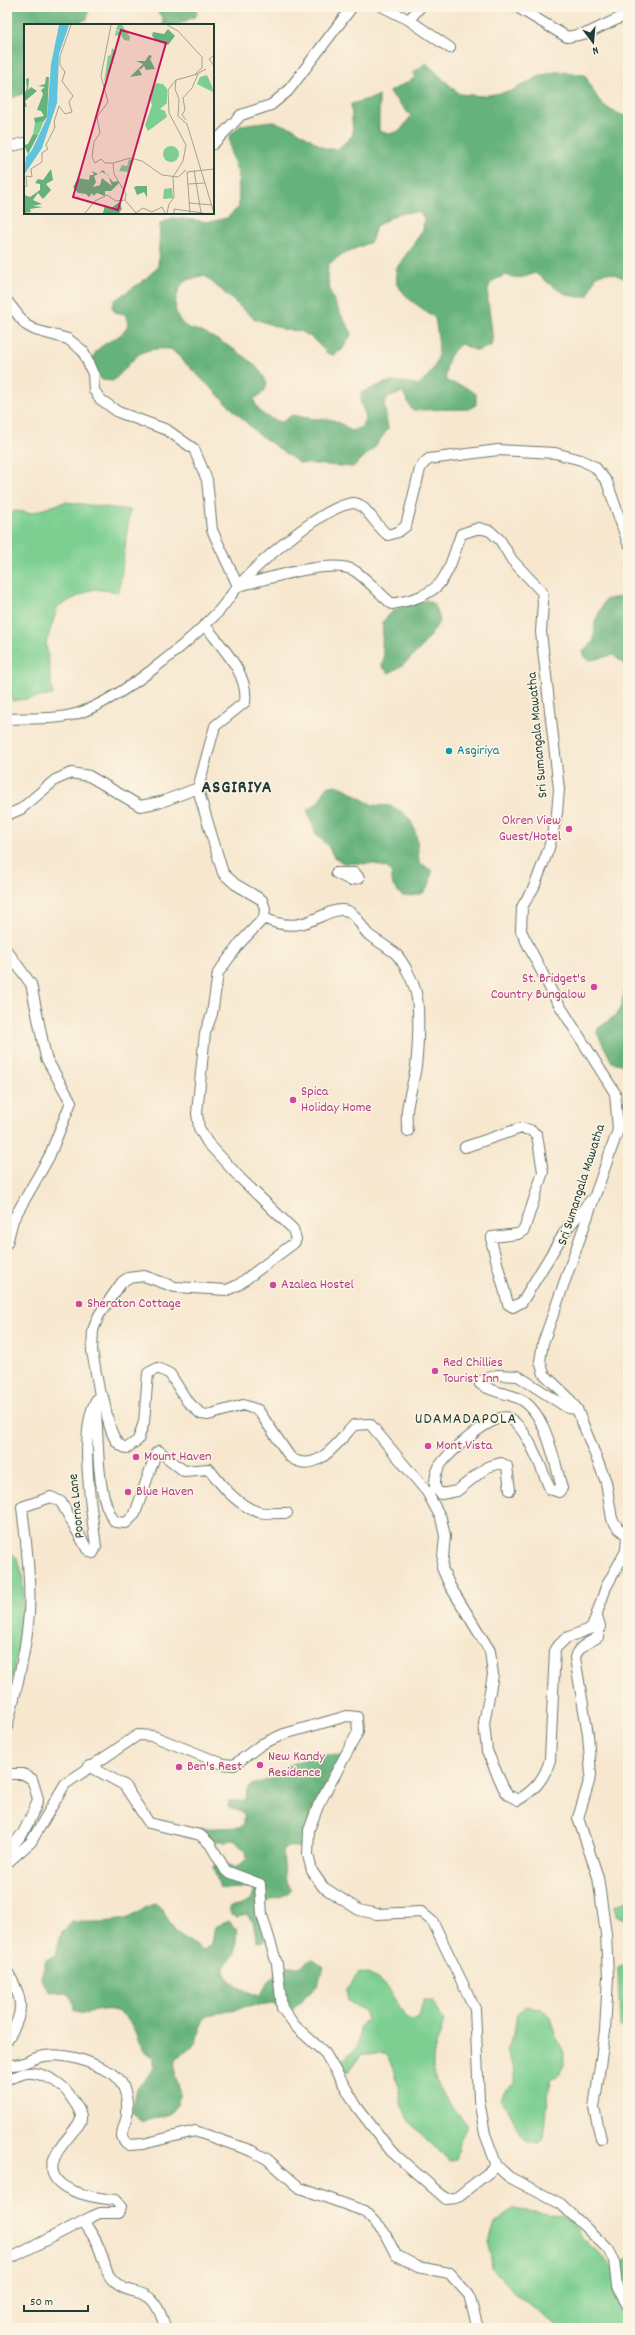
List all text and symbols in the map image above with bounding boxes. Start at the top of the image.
north arrow [573,22,613,62]
inset map [24,24,214,214]
text: N [590,41,600,58]
street label: Sri Sumangala Mawatha [522,671,553,799]
place label: Asgiriya [457,741,500,761]
marker: Asgiriya [444,746,454,756]
district label: ASGIRIYA [201,776,273,801]
place label: Okren View Guest/Hotel [499,811,562,847]
marker: Okren View Guest/Hotel [564,824,574,834]
place label: St. Bridget's Country Bungalow [491,969,586,1005]
marker: St. Bridget's Country Bungalow [589,982,599,992]
place label: Spica Holiday Home [301,1082,371,1118]
marker: Spica Holiday Home [288,1095,298,1105]
street label: Sri Sumangala Mawatha [553,1121,611,1248]
place label: Azalea Hostel [281,1275,354,1295]
marker: Azalea Hostel [268,1280,278,1290]
place label: Sheraton Cottage [87,1294,181,1314]
marker: Sheraton Cottage [74,1299,84,1309]
place label: Red Chillies Tourist Inn [443,1353,503,1389]
marker: Red Chillies Tourist Inn [430,1366,440,1376]
district label: UDAMADAPOLA [415,1408,517,1431]
place label: Mont Vista [436,1436,493,1456]
marker: Mont Vista [423,1441,433,1451]
place label: Mount Haven [144,1447,212,1467]
marker: Mount Haven [131,1452,141,1462]
street label: Poorna Lane [64,1473,90,1539]
place label: Blue Haven [136,1482,194,1502]
marker: Blue Haven [123,1487,133,1497]
place label: New Kandy Residence [268,1747,325,1783]
place label: Ben's Rest [187,1757,242,1777]
marker: New Kandy Residence [255,1760,265,1770]
marker: Ben's Rest [174,1762,184,1772]
scale bar [24,2287,88,2313]
text: 50 m [30,2294,53,2311]

